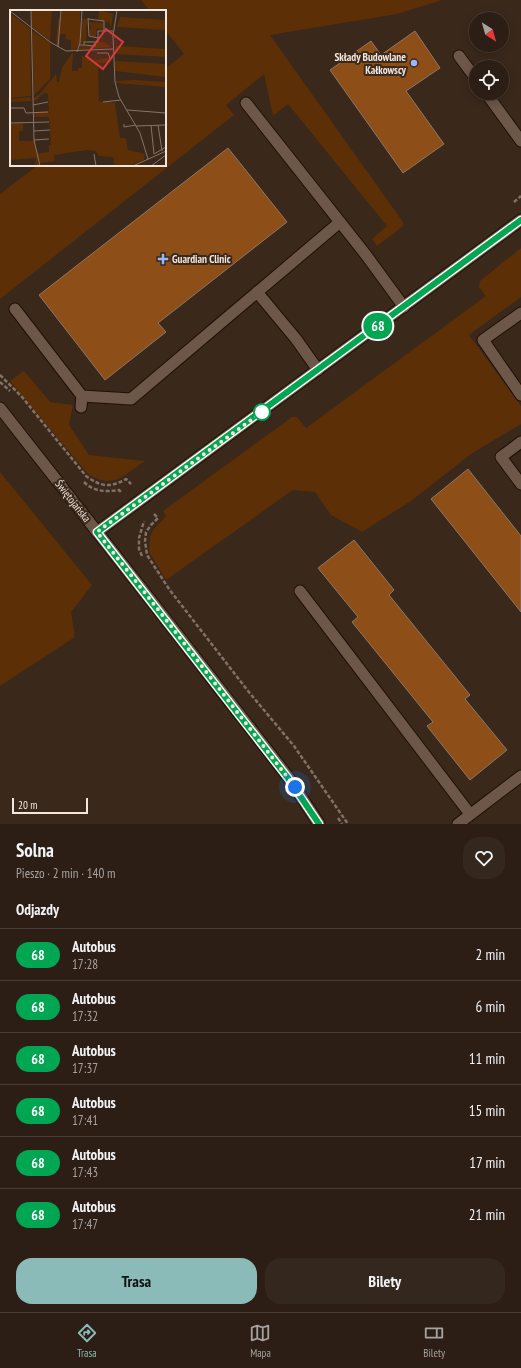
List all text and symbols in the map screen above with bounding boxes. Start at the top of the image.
inset map [10,10,166,166]
north arrow [469,12,509,52]
map controls [469,12,509,100]
place label: Składy Budowlane Kałkowscy [335,50,407,77]
marker: Składy Budowlane Kałkowscy [409,58,419,68]
button: locate [469,60,509,100]
place label: Guardian Clinic [172,252,231,266]
marker: Guardian Clinic [157,253,169,265]
line badge: 68 [360,313,396,339]
text: 68 [371,317,385,335]
unlabelled marker [253,403,271,421]
street label: Świętojańska [52,477,94,525]
your location [285,777,305,797]
scale bar [12,796,88,815]
text: 20 m [18,798,37,812]
button: heart [463,837,505,879]
text: Solna [16,838,54,862]
text: Pieszo · 2 min · 140 m [16,865,116,882]
text: Odjazdy [16,900,59,919]
text: Autobus [72,937,116,956]
text: 2 min [475,945,505,964]
text: 68 [31,946,45,964]
text: 17:28 [72,956,98,973]
text: Autobus [72,989,116,1008]
text: 6 min [475,997,505,1016]
text: 68 [31,998,45,1016]
text: 17:32 [72,1008,98,1025]
text: Autobus [72,1041,116,1060]
text: 11 min [469,1049,505,1068]
text: 68 [31,1050,45,1068]
text: 17:37 [72,1060,98,1077]
text: Autobus [72,1093,116,1112]
text: 15 min [469,1101,505,1120]
text: 68 [31,1102,45,1120]
text: 17:41 [72,1112,98,1129]
text: Autobus [72,1145,116,1164]
text: 17 min [469,1153,505,1172]
text: 68 [31,1154,45,1172]
text: 17:43 [72,1164,98,1181]
text: Autobus [72,1197,116,1216]
text: 21 min [469,1205,505,1224]
text: 68 [31,1206,45,1224]
text: 17:47 [72,1216,98,1233]
button: Trasa [16,1258,257,1304]
button: Bilety [265,1258,505,1304]
tab: Trasa [76,1322,98,1360]
tab: Mapa [249,1322,271,1360]
tab: Bilety [423,1322,445,1360]

